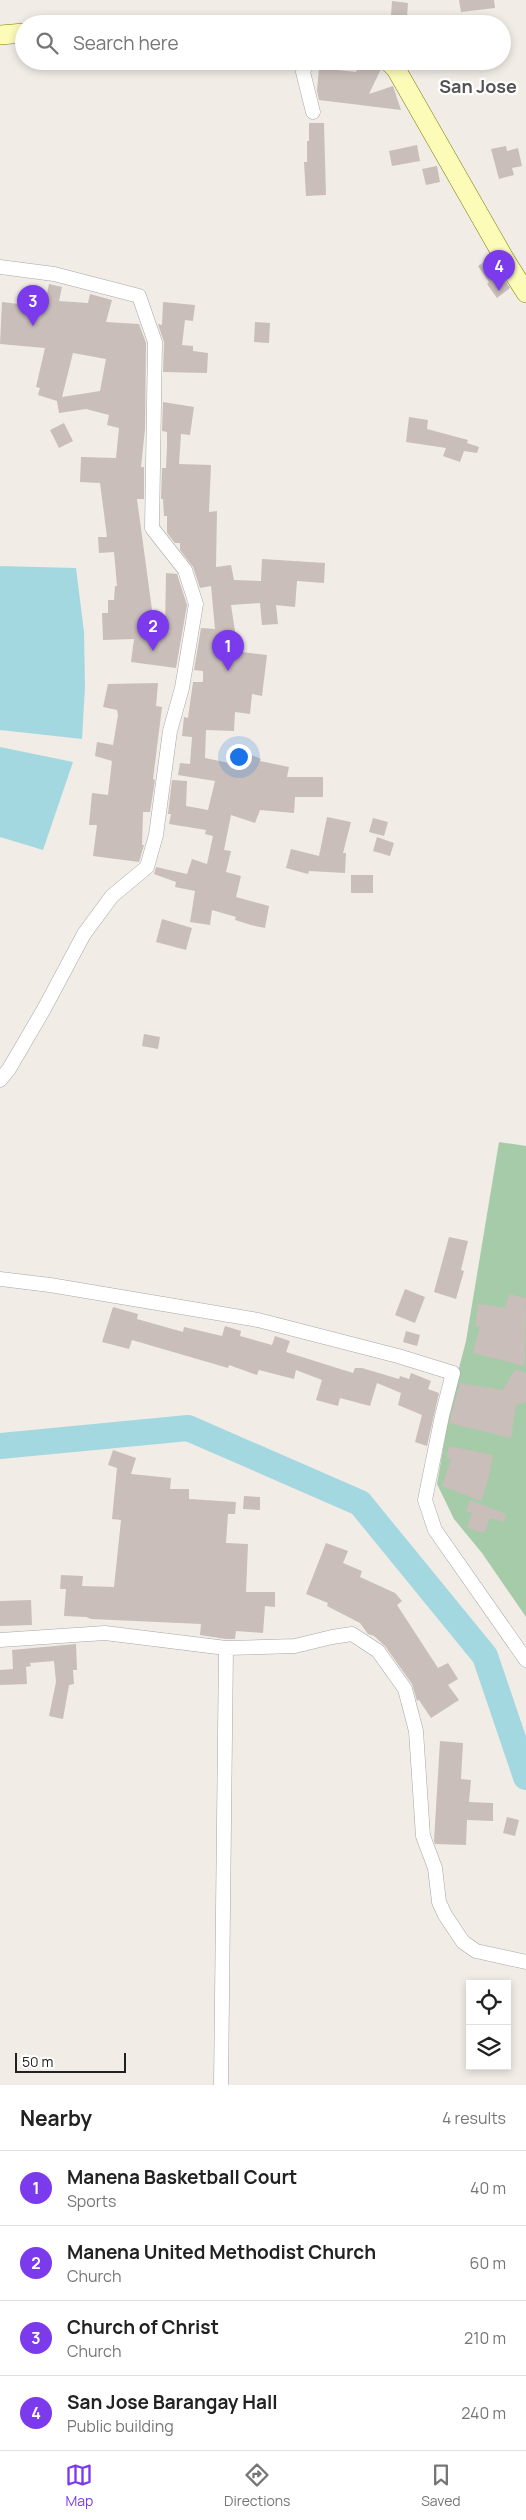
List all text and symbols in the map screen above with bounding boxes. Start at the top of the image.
search box [15,15,511,70]
icon: search [33,29,61,57]
text: Search here [73,30,179,56]
district label: San Jose [439,74,517,98]
pin: 4 [483,250,515,291]
pin: 3 [17,285,49,326]
pin: 2 [137,610,169,651]
pin: 1 [212,630,244,671]
your location [226,744,252,770]
map controls [466,1980,511,2070]
button: locate [466,1980,511,2025]
button: layers [466,2025,511,2070]
scale bar [15,2050,126,2073]
text: 50 m [22,2052,53,2071]
text: Nearby [20,2104,92,2132]
text: 4 results [442,2107,506,2129]
text: Manena Basketball Court [67,2164,297,2190]
text: 1 [32,2177,40,2199]
text: 40 m [470,2177,506,2199]
text: Sports [67,2190,116,2212]
text: Manena United Methodist Church [67,2239,376,2265]
text: 2 [31,2252,41,2274]
text: 60 m [470,2252,506,2274]
text: Church [67,2265,121,2287]
text: Church of Christ [67,2314,219,2340]
text: 3 [31,2327,41,2349]
text: 210 m [464,2327,506,2349]
text: Church [67,2340,121,2362]
text: San Jose Barangay Hall [67,2389,278,2415]
text: 4 [31,2402,41,2424]
text: 240 m [461,2402,506,2424]
text: Public building [67,2415,174,2437]
tab: Map [65,2461,93,2510]
tab: Directions [224,2461,290,2510]
tab: Saved [421,2461,461,2510]

